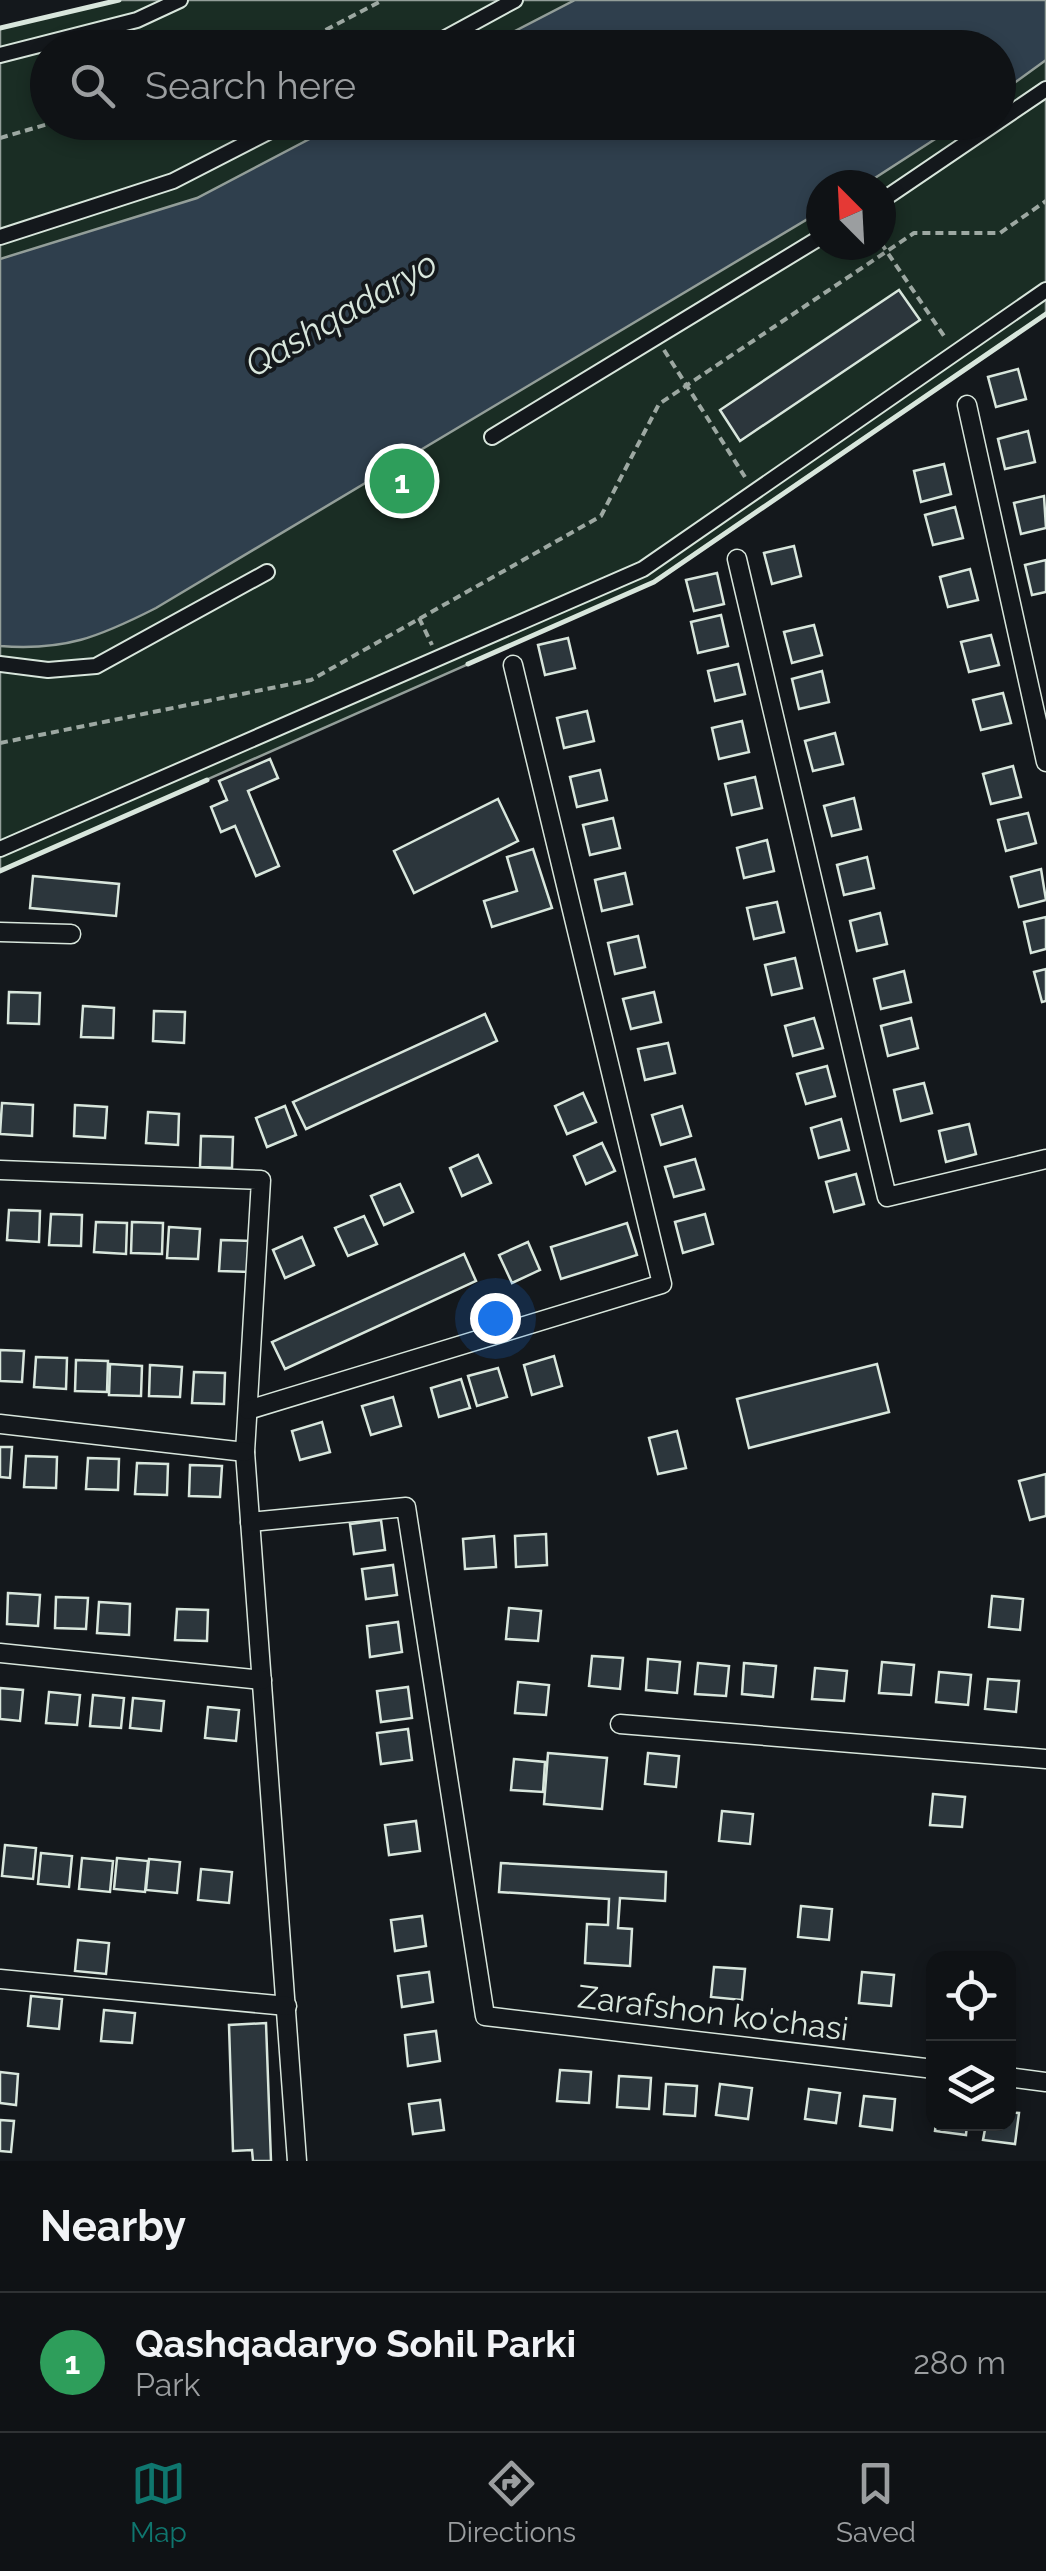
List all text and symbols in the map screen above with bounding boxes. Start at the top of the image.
search box [30,30,1016,140]
icon: search [65,58,120,113]
text: Search here [145,63,356,108]
north arrow [806,170,896,260]
water label: Qashqadaryo [238,242,444,385]
pin: 1 [370,444,434,518]
your location [470,1293,521,1344]
map controls [926,1951,1016,2131]
button: locate [926,1951,1016,2041]
street label: Zarafshon ko'chasi [576,1978,851,2047]
button: layers [926,2041,1016,2131]
text: Nearby [40,2202,186,2251]
text: Qashqadaryo Sohil Parki [135,2321,576,2366]
text: 1 [65,2344,80,2381]
text: 280 m [913,2344,1006,2381]
text: Park [135,2366,200,2403]
tab: Map [130,2456,187,2549]
tab: Directions [447,2456,576,2549]
tab: Saved [836,2456,916,2549]

